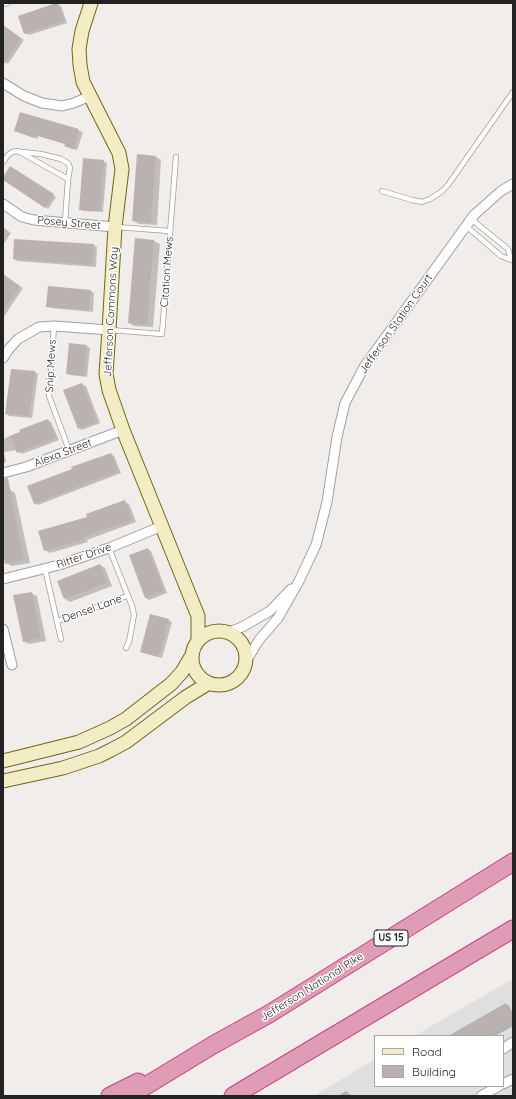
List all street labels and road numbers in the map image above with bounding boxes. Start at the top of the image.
street label: Posey Street [37,214,101,232]
street label: Citation Mews [158,236,176,308]
street label: Jefferson Commons Way [101,246,121,378]
street label: Jefferson Station Court [357,272,435,376]
street label: Snip Mews [43,339,59,393]
street label: Alexa Street [32,436,94,470]
street label: Ritter Drive [55,540,113,572]
street label: Densel Lane [60,592,124,626]
road number: US 15 [374,930,408,946]
street label: Jefferson National Pike [258,950,366,1024]

